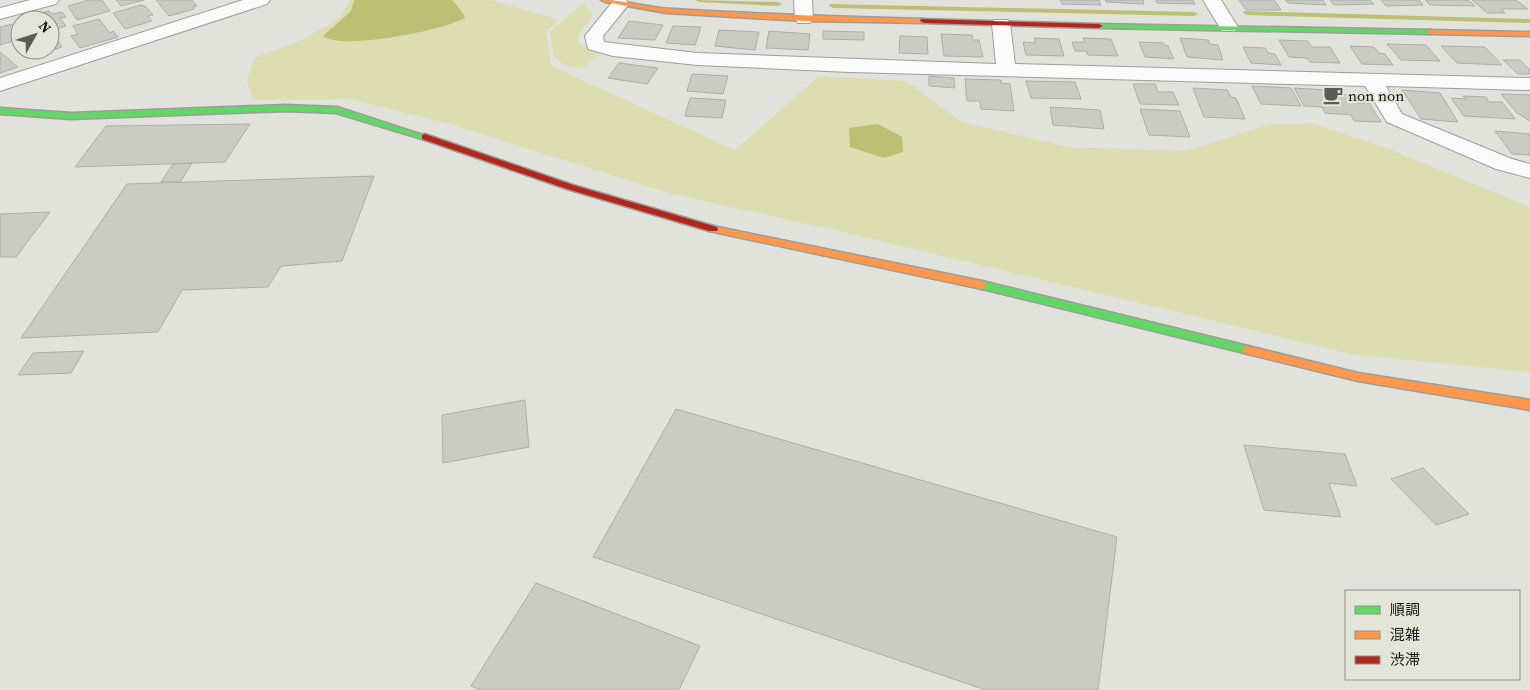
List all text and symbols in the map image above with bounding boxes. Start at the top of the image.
north arrow [10,10,60,60]
text: N [34,17,56,37]
cafe icon: non non [1322,84,1344,106]
place label: non non [1348,85,1404,106]
legend [1345,590,1520,680]
text: 順調 [1390,599,1420,620]
text: 混雑 [1390,624,1420,645]
text: 渋滞 [1390,649,1420,670]

